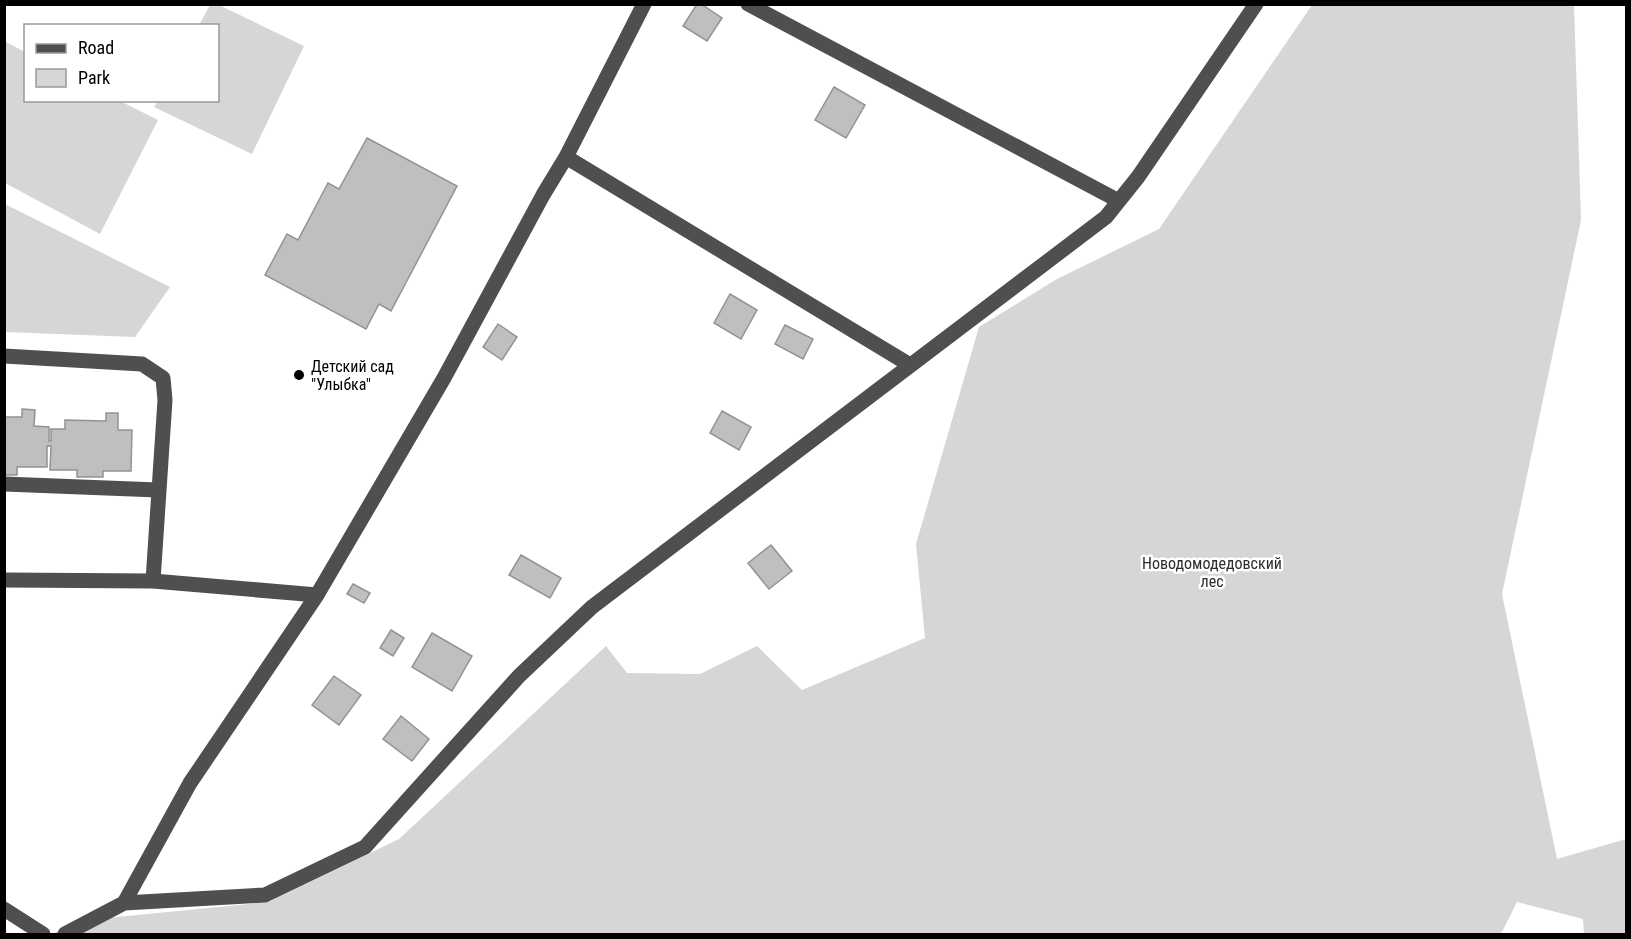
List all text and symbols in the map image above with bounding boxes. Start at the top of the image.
legend [24,24,219,102]
text: Road [78,37,114,58]
text: Park [78,67,110,88]
place label: Детский сад "Улыбка" [311,357,394,394]
marker: Детский сад "Улыбка" [292,368,306,382]
park label: Новодомодедовский лес [1142,554,1282,591]

